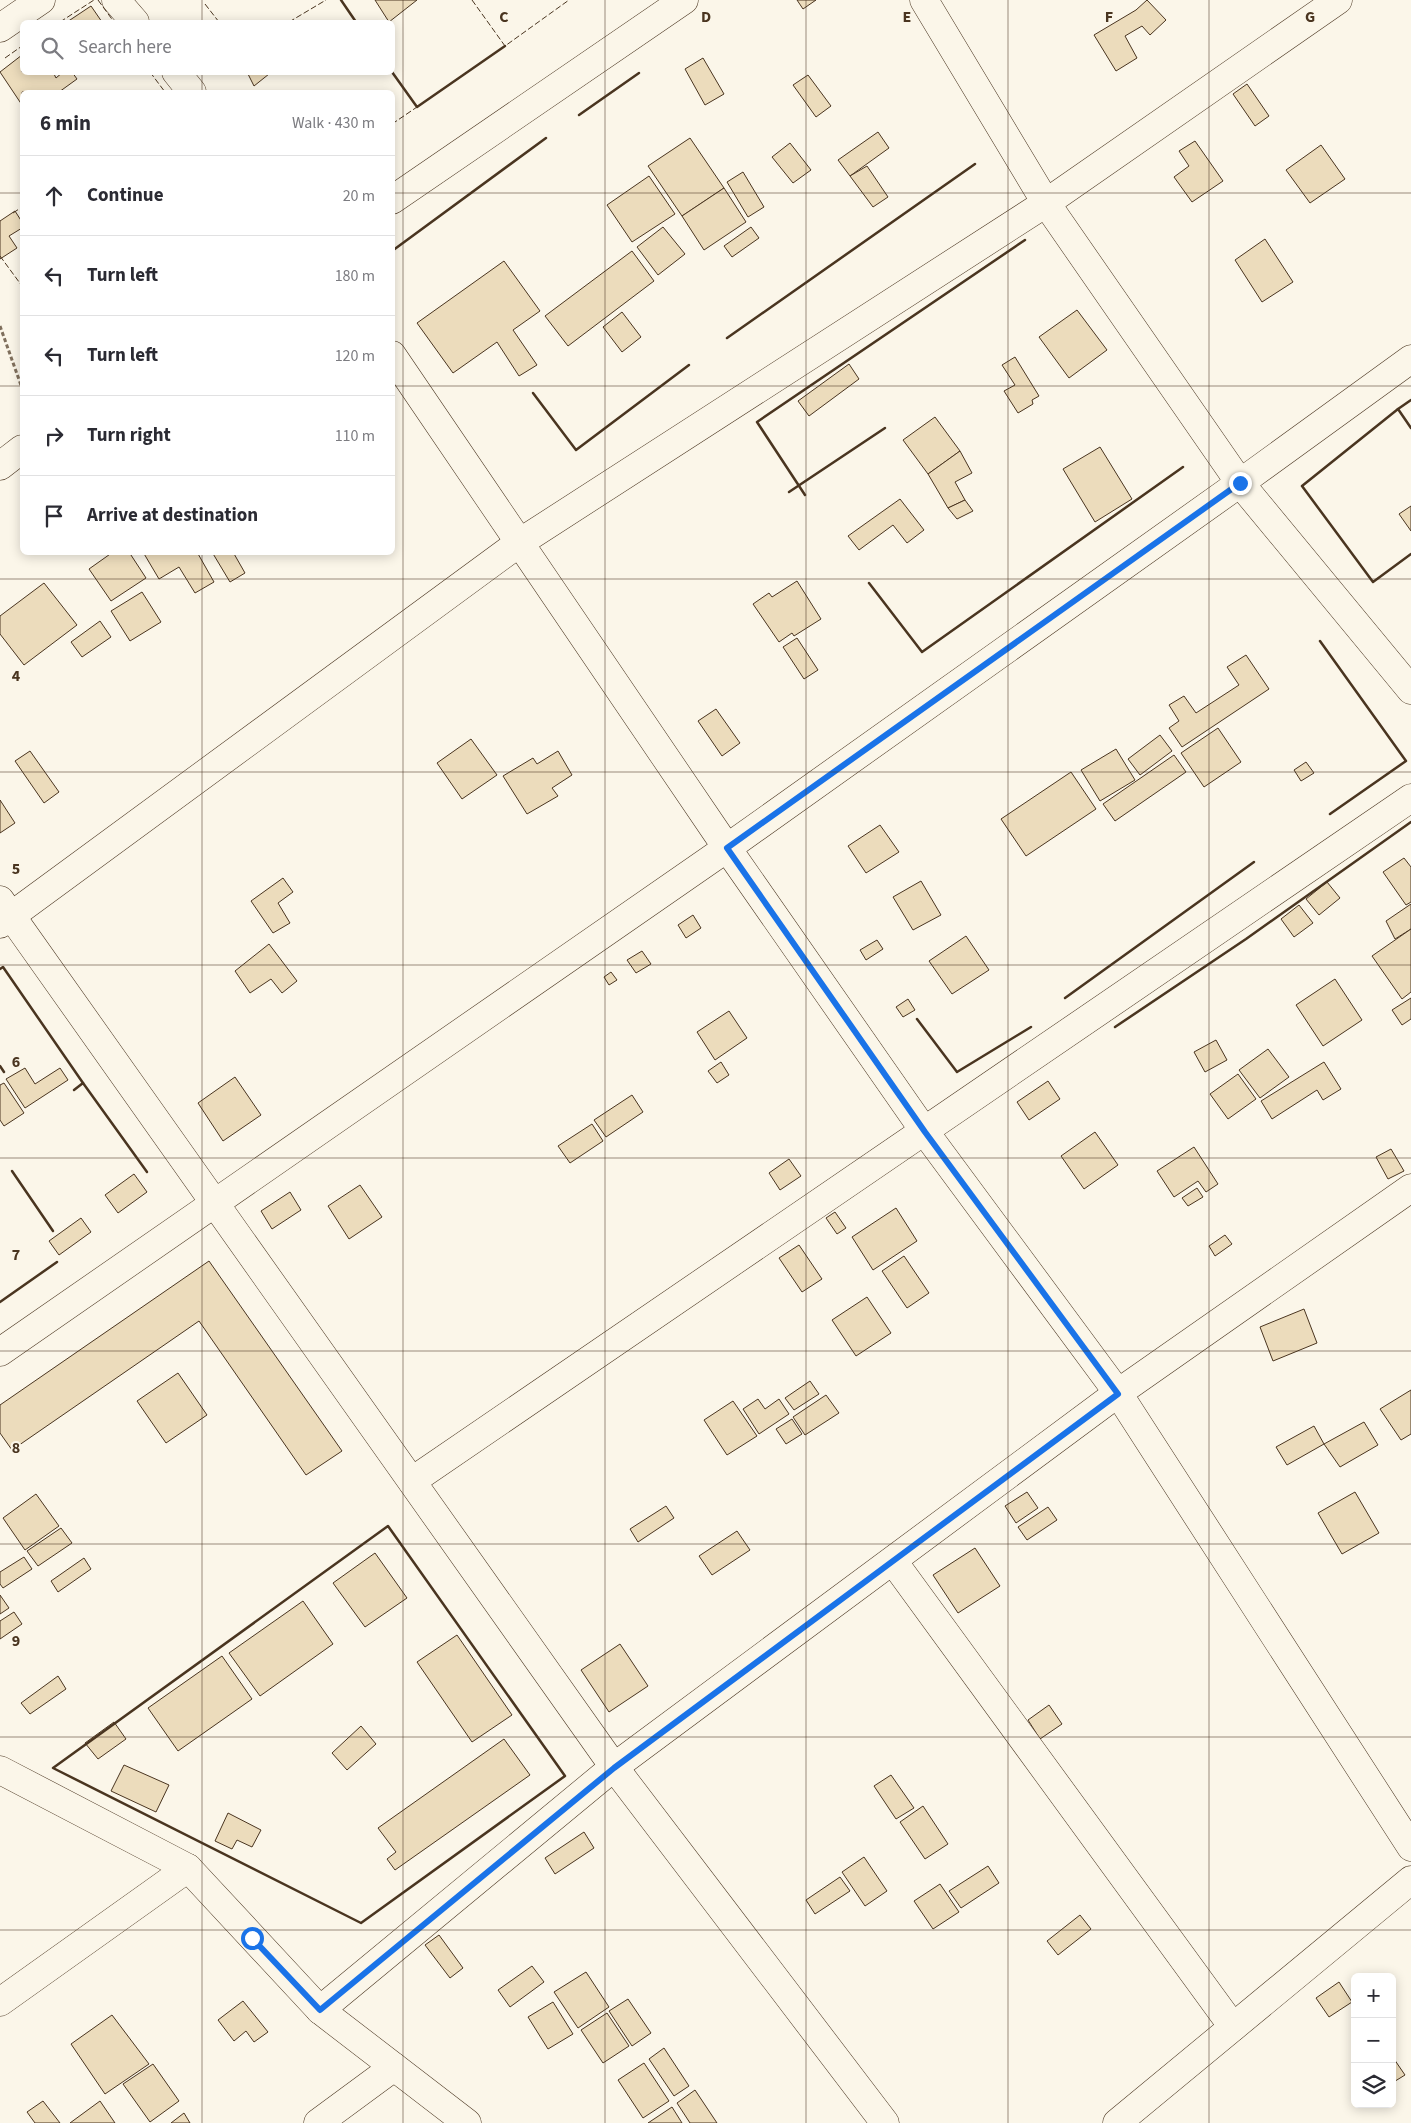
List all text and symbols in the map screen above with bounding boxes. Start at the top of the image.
text: C [499,6,509,28]
text: D [701,6,711,28]
text: E [903,6,911,28]
text: F [1105,6,1113,28]
text: G [1305,6,1315,28]
search box [20,20,395,75]
icon: search [38,34,66,62]
text: Search here [78,34,172,61]
text: 6 min [40,108,91,138]
text: Walk · 430 m [292,112,375,134]
icon: ahead [40,182,68,210]
text: Continue [87,182,164,209]
text: 20 m [343,185,375,207]
icon: left [40,262,68,290]
text: Turn left [87,262,158,289]
text: 180 m [335,265,375,287]
icon: left [40,342,68,370]
text: Turn left [87,342,158,369]
text: 120 m [335,345,375,367]
icon: right [40,422,68,450]
text: Turn right [87,422,171,449]
text: 110 m [335,425,375,447]
route end [1229,472,1252,495]
icon: arrive [40,502,68,530]
text: Arrive at destination [87,502,258,529]
text: 4 [12,665,21,687]
text: 5 [12,858,20,880]
text: 6 [12,1051,20,1073]
text: 7 [12,1244,20,1266]
text: 8 [12,1437,20,1459]
text: 9 [12,1630,20,1652]
route start [241,1927,264,1950]
map controls [1351,1973,1396,2108]
button: + [1351,1973,1396,2018]
button: − [1351,2018,1396,2063]
button: layers [1351,2063,1396,2108]

